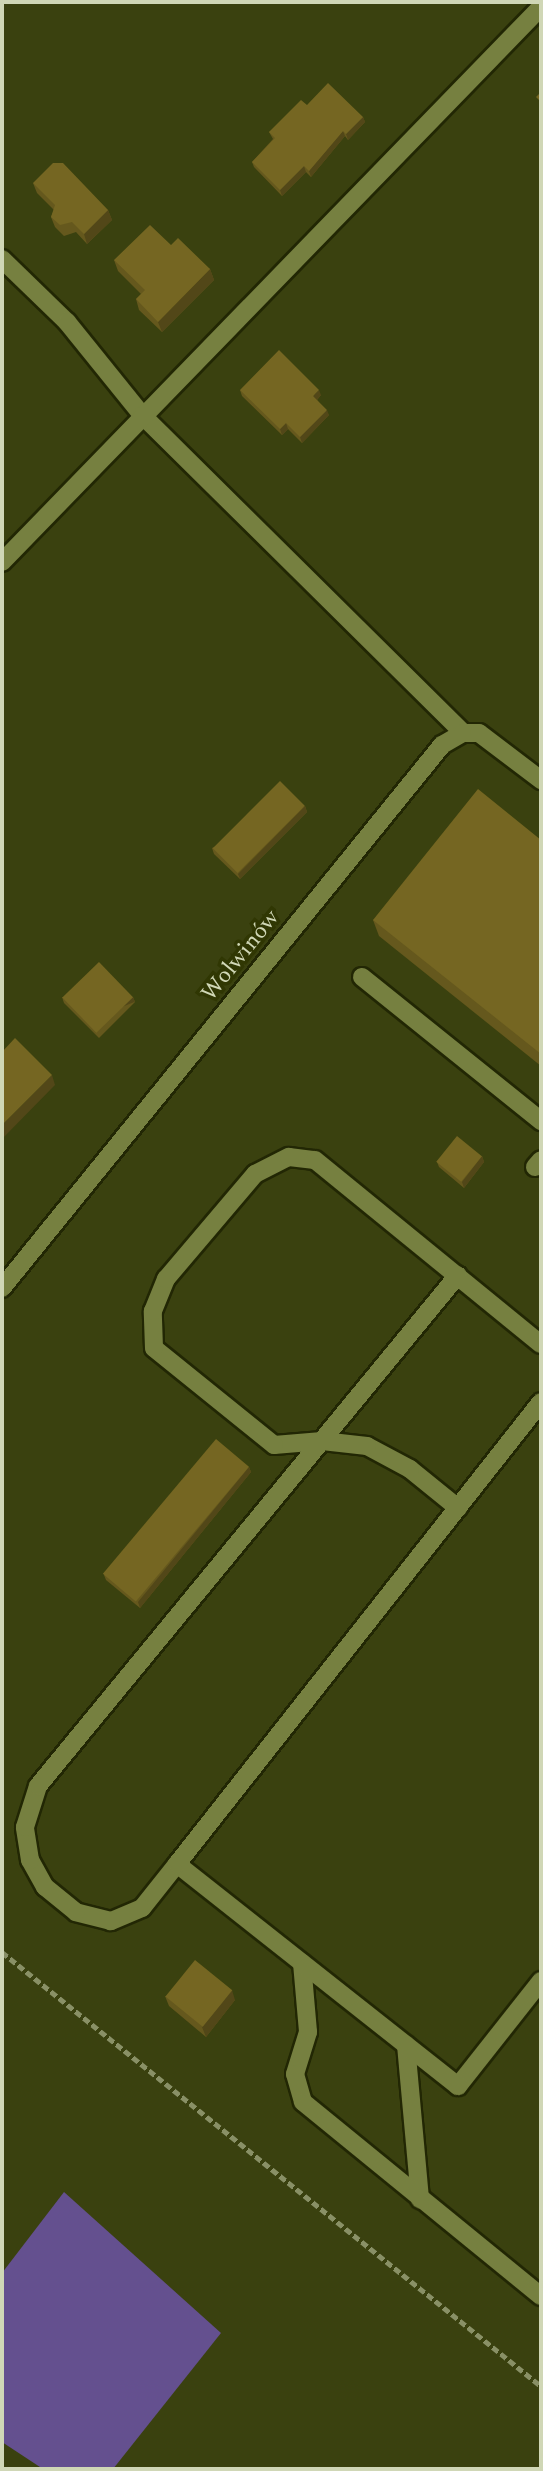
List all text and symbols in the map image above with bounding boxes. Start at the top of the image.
street label: Wolwinów [196,905,286,1007]

